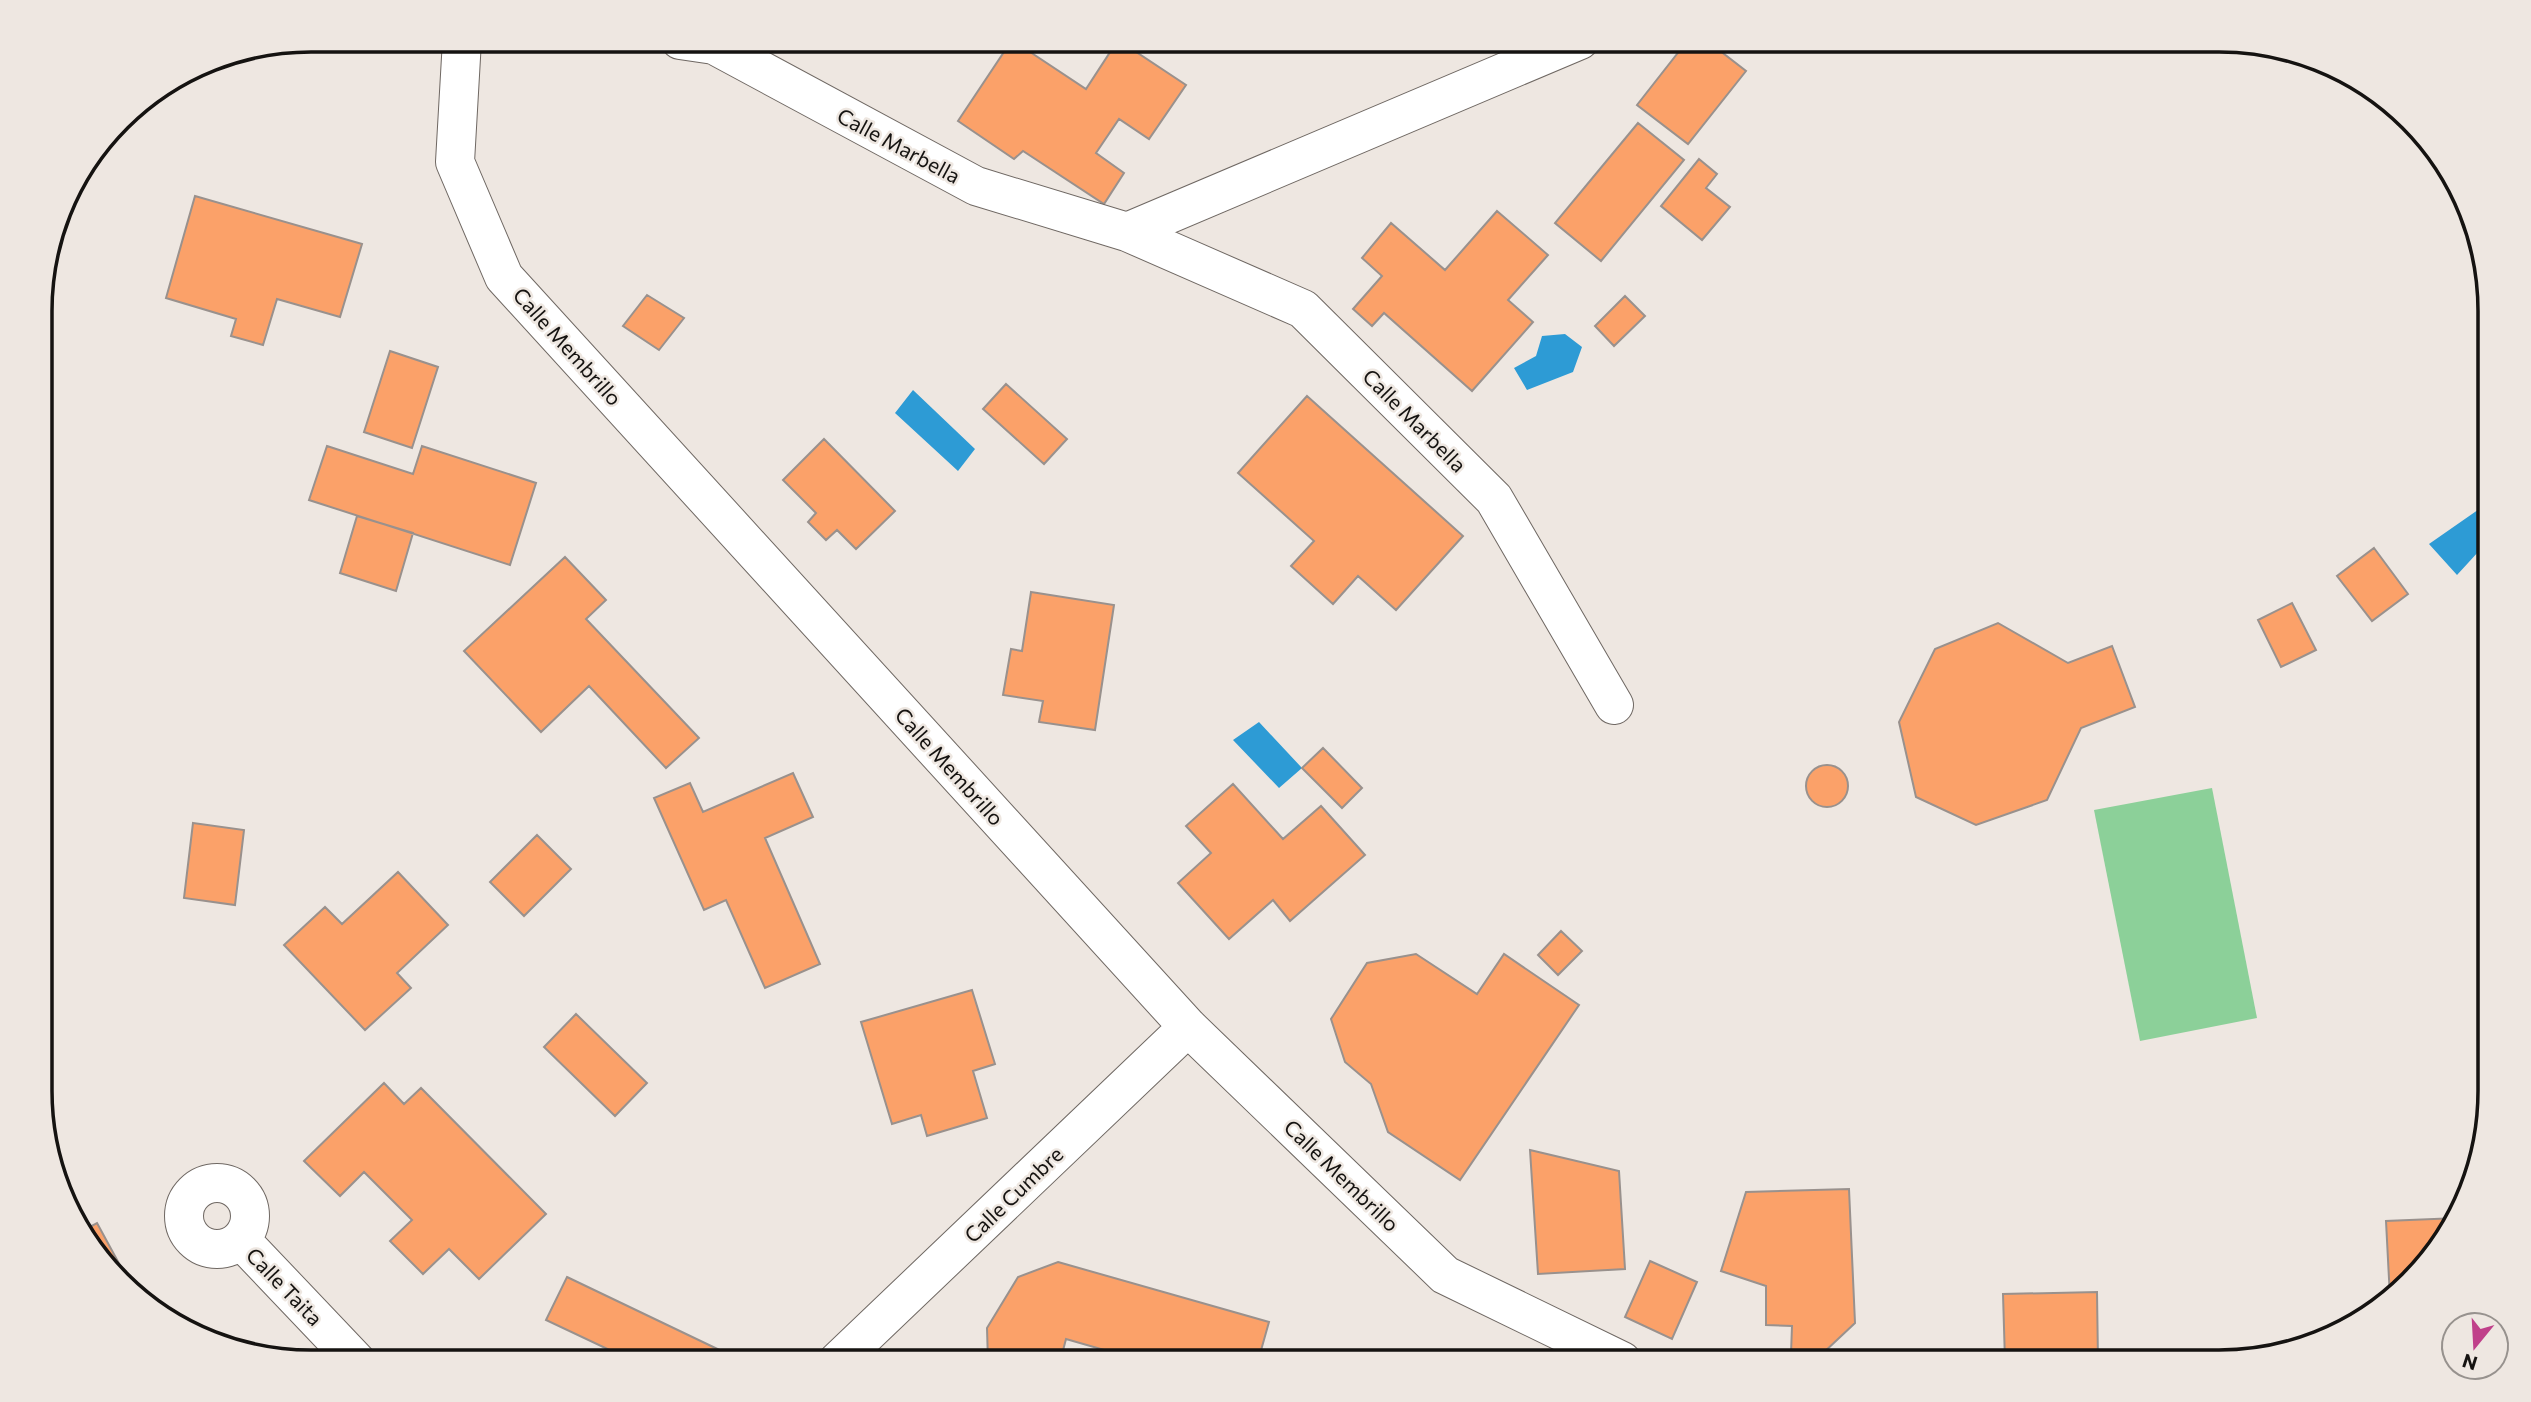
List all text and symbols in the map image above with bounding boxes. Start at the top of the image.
street label: Calle Marbella [833,102,965,188]
street label: Calle Membrillo [509,282,627,410]
street label: Calle Marbella [1358,363,1472,477]
street label: Calle Membrillo [891,702,1009,830]
street label: Calle Membrillo [1279,1114,1405,1236]
street label: Calle Cumbre [959,1141,1067,1247]
street label: Calle Taita [242,1242,328,1330]
north arrow [2440,1311,2510,1381]
text: N [2459,1350,2480,1376]

